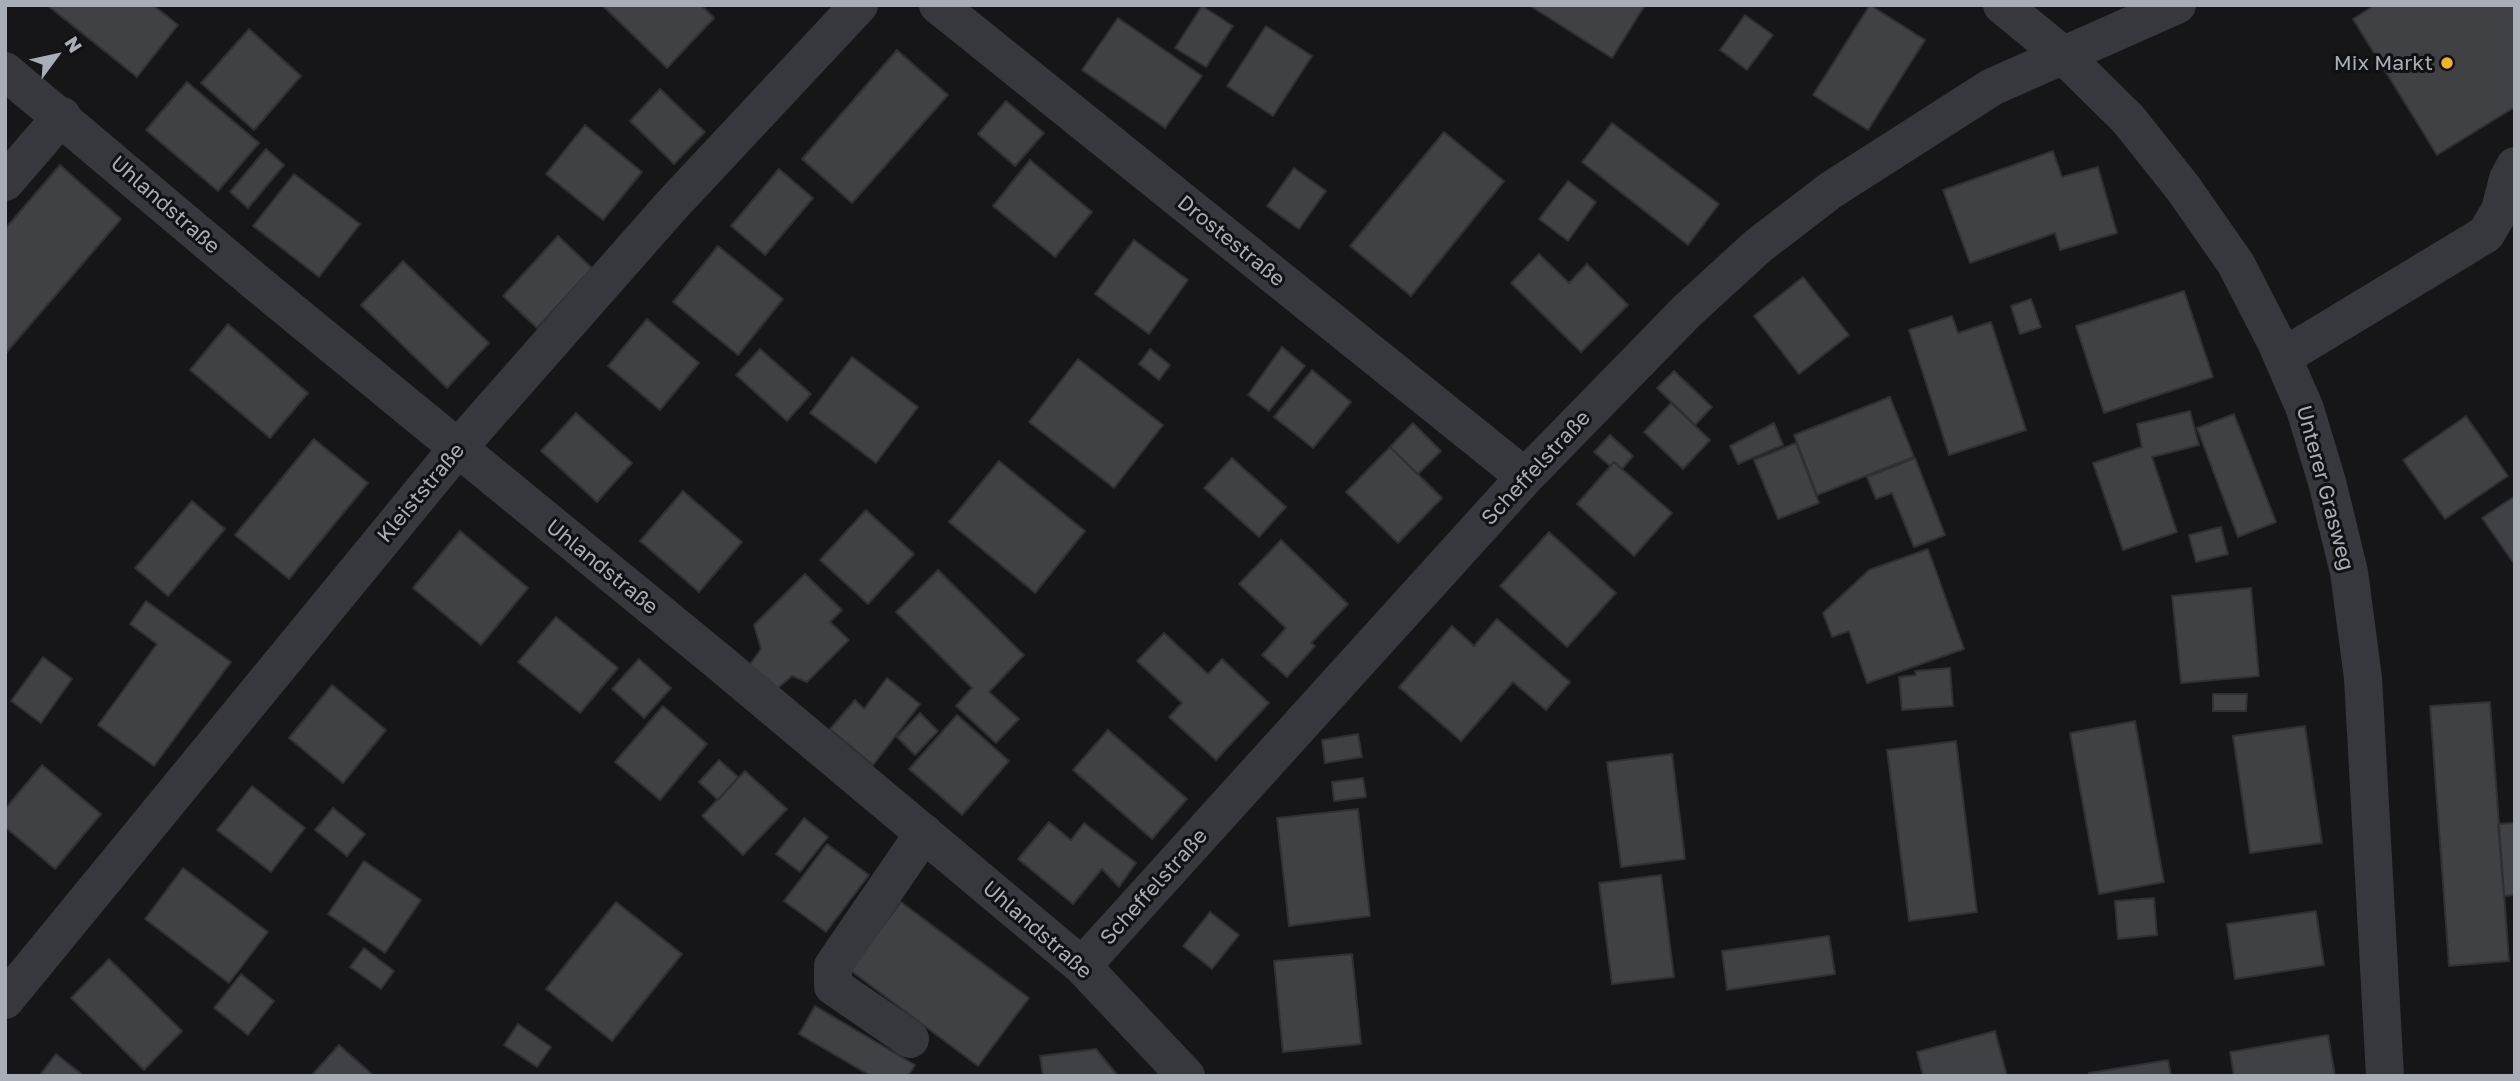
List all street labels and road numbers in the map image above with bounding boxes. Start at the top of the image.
street label: Uhlandstraße [105,151,225,259]
street label: Drostestraße [1172,190,1290,292]
street label: Unterer Grasweg [2291,403,2359,573]
street label: Scheffelstraße [1476,405,1596,531]
street label: Kleiststraße [372,438,470,548]
street label: Uhlandstraße [541,514,663,620]
street label: Scheffelstraße [1095,824,1213,950]
street label: Uhlandstraße [977,876,1097,984]

